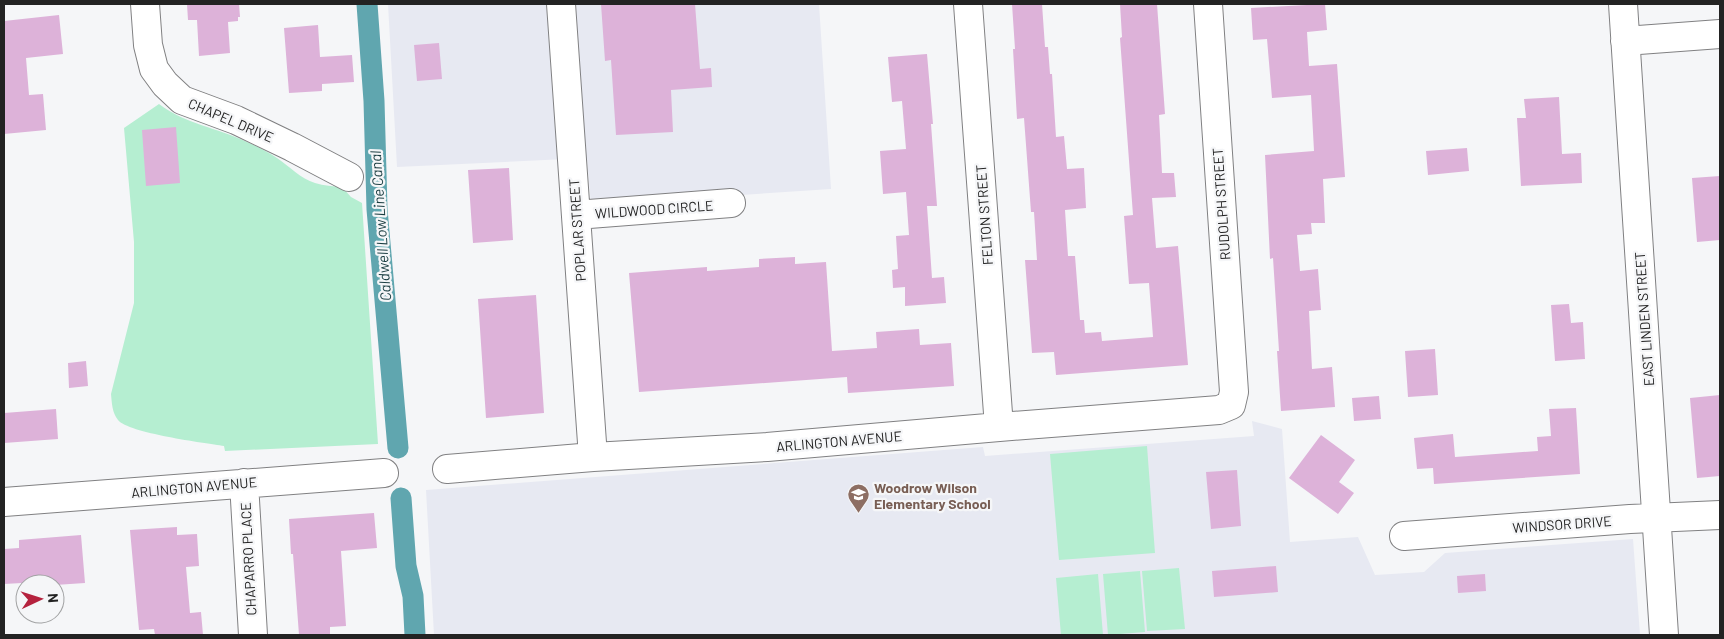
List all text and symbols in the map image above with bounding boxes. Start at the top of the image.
street label: CHAPEL DRIVE [186,94,276,146]
street label: RUDOLPH STREET [1209,147,1233,261]
water label: Caldwell Low Line Canal [366,149,394,302]
street label: FELTON STREET [972,164,996,266]
street label: POPLAR STREET [565,178,589,282]
street label: WILDWOOD CIRCLE [594,196,714,222]
street label: EAST LINDEN STREET [1631,251,1657,387]
street label: ARLINGTON AVENUE [775,427,903,455]
street label: ARLINGTON AVENUE [130,473,258,501]
place label: Woodrow Wilson Elementary School [874,479,991,512]
school or university icon: Woodrow Wilson Elementary School [846,483,870,514]
street label: CHAPARRO PLACE [237,502,259,616]
street label: WINDSOR DRIVE [1512,512,1612,536]
north arrow [15,574,65,624]
text: N [45,593,62,603]

